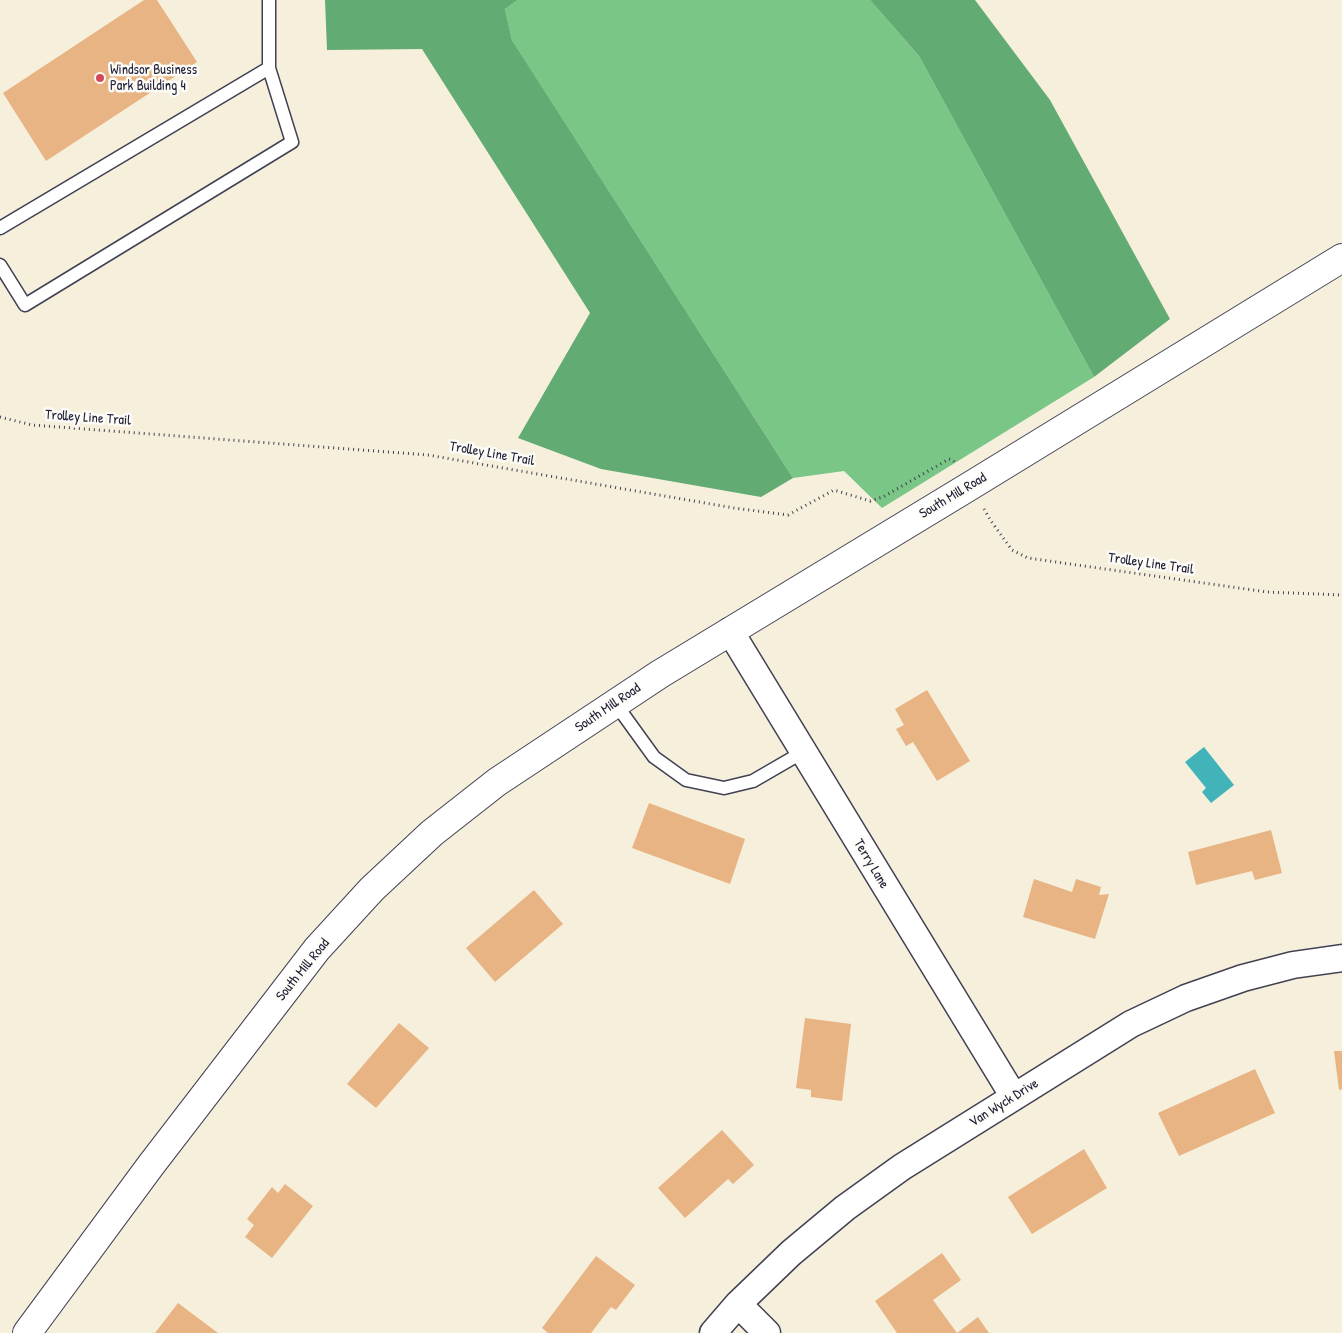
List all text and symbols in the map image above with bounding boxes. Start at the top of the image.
place label: Windsor Business Park Building 4 [110,62,197,94]
marker: Windsor Business Park Building 4 [94,72,106,84]
street label: Trolley Line Trail [44,407,132,429]
street label: Trolley Line Trail [448,438,536,470]
street label: South Mill Road [916,469,990,523]
street label: Trolley Line Trail [1107,550,1195,578]
street label: South Mill Road [572,680,644,736]
street label: Terry Lane [850,836,892,892]
street label: South Mill Road [273,935,333,1005]
street label: Van Wyck Drive [966,1075,1042,1131]

